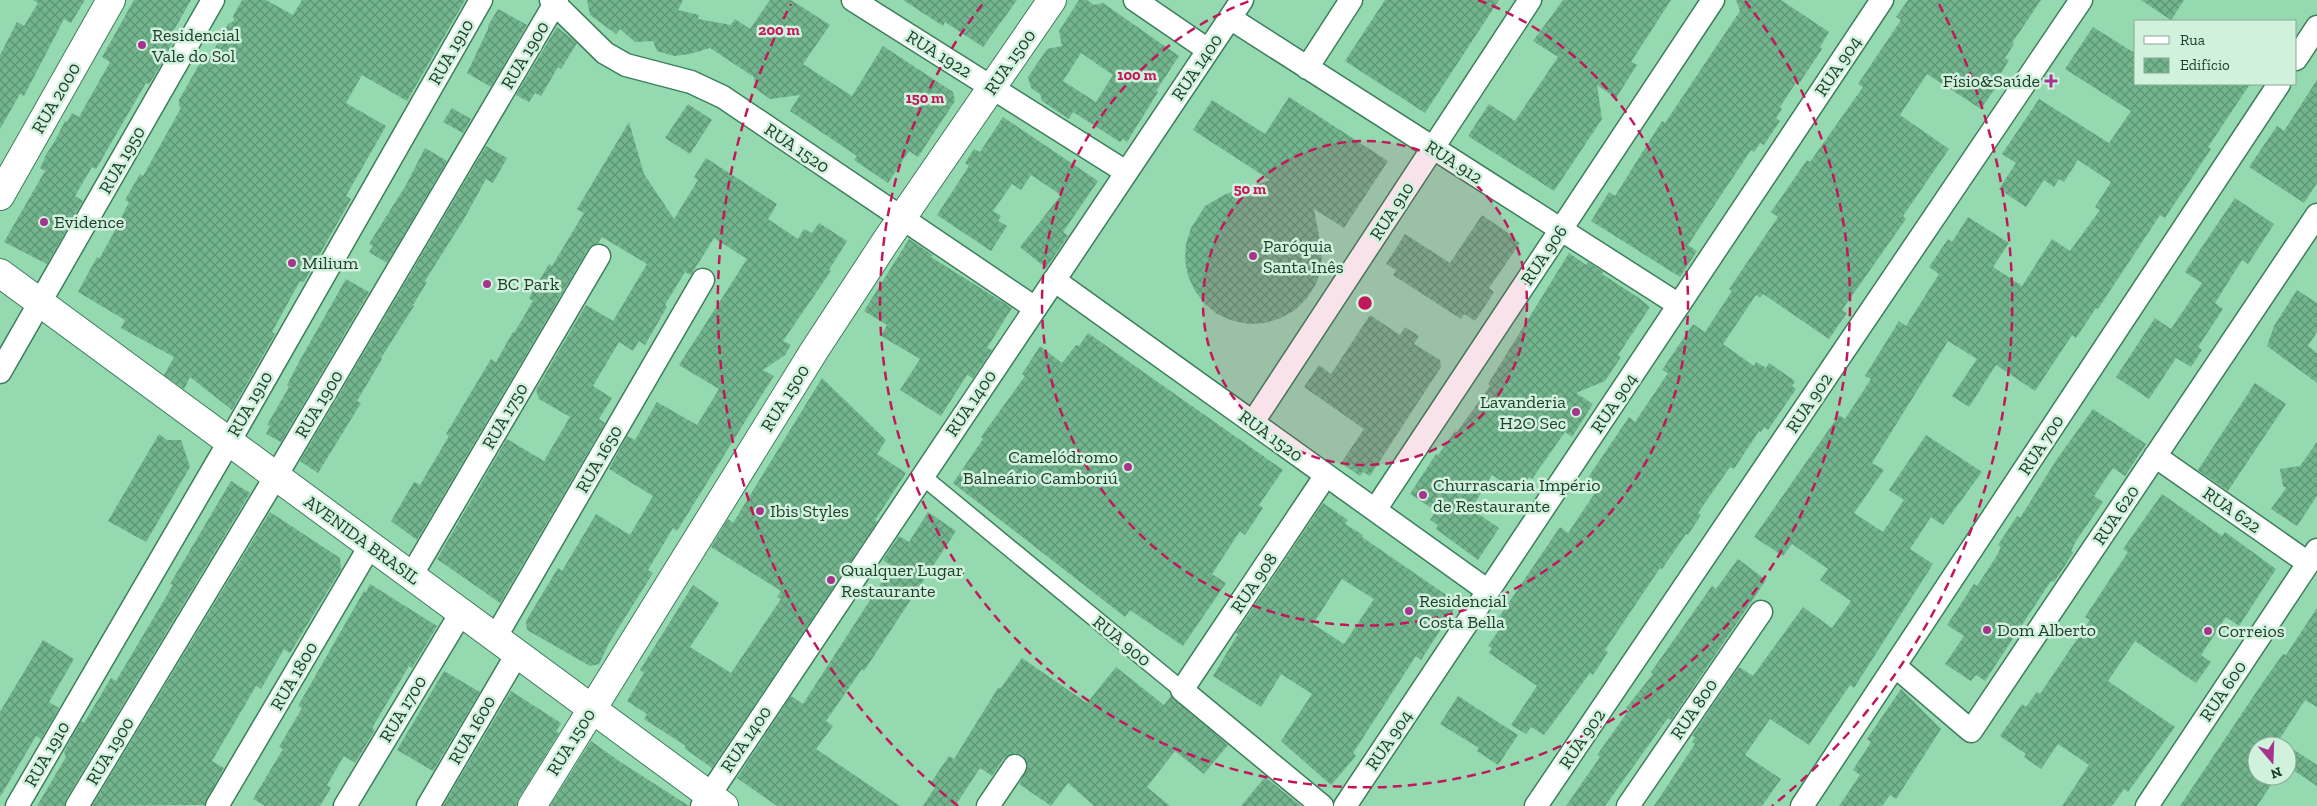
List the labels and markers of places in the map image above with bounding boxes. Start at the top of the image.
place label: Residencial Vale do Sol [151,24,240,67]
marker: Residencial Vale do Sol [136,39,148,51]
place label: Físio&Saúde [1943,70,2040,92]
marker: Físio&Saúde [2044,74,2058,88]
place label: Evidence [54,211,124,233]
marker: Evidence [38,216,50,228]
place label: Paróquia Santa Inês [1263,235,1344,278]
marker: Paróquia Santa Inês [1247,250,1259,262]
place label: Milium [302,252,359,274]
marker: Milium [286,257,298,269]
place label: BC Park [497,273,560,295]
marker: BC Park [481,278,493,290]
centre of rings [1356,294,1374,312]
place label: Lavanderia H2O Sec [1480,391,1566,434]
marker: Lavanderia H2O Sec [1570,406,1582,418]
place label: Camelódromo Balneário Camboriú [963,446,1118,489]
marker: Camelódromo Balneário Camboriú [1122,461,1134,473]
place label: Churrascaria Império de Restaurante [1433,474,1600,517]
marker: Churrascaria Império de Restaurante [1417,489,1429,501]
place label: Ibis Styles [770,500,849,522]
marker: Ibis Styles [754,505,766,517]
place label: Qualquer Lugar Restaurante [841,559,963,602]
marker: Qualquer Lugar Restaurante [825,574,837,586]
place label: Residencial Costa Bella [1419,590,1507,633]
marker: Residencial Costa Bella [1403,605,1415,617]
place label: Dom Alberto [1997,619,2096,641]
place label: Correios [2218,620,2285,642]
marker: Dom Alberto [1981,624,1993,636]
marker: Correios [2202,625,2214,637]

